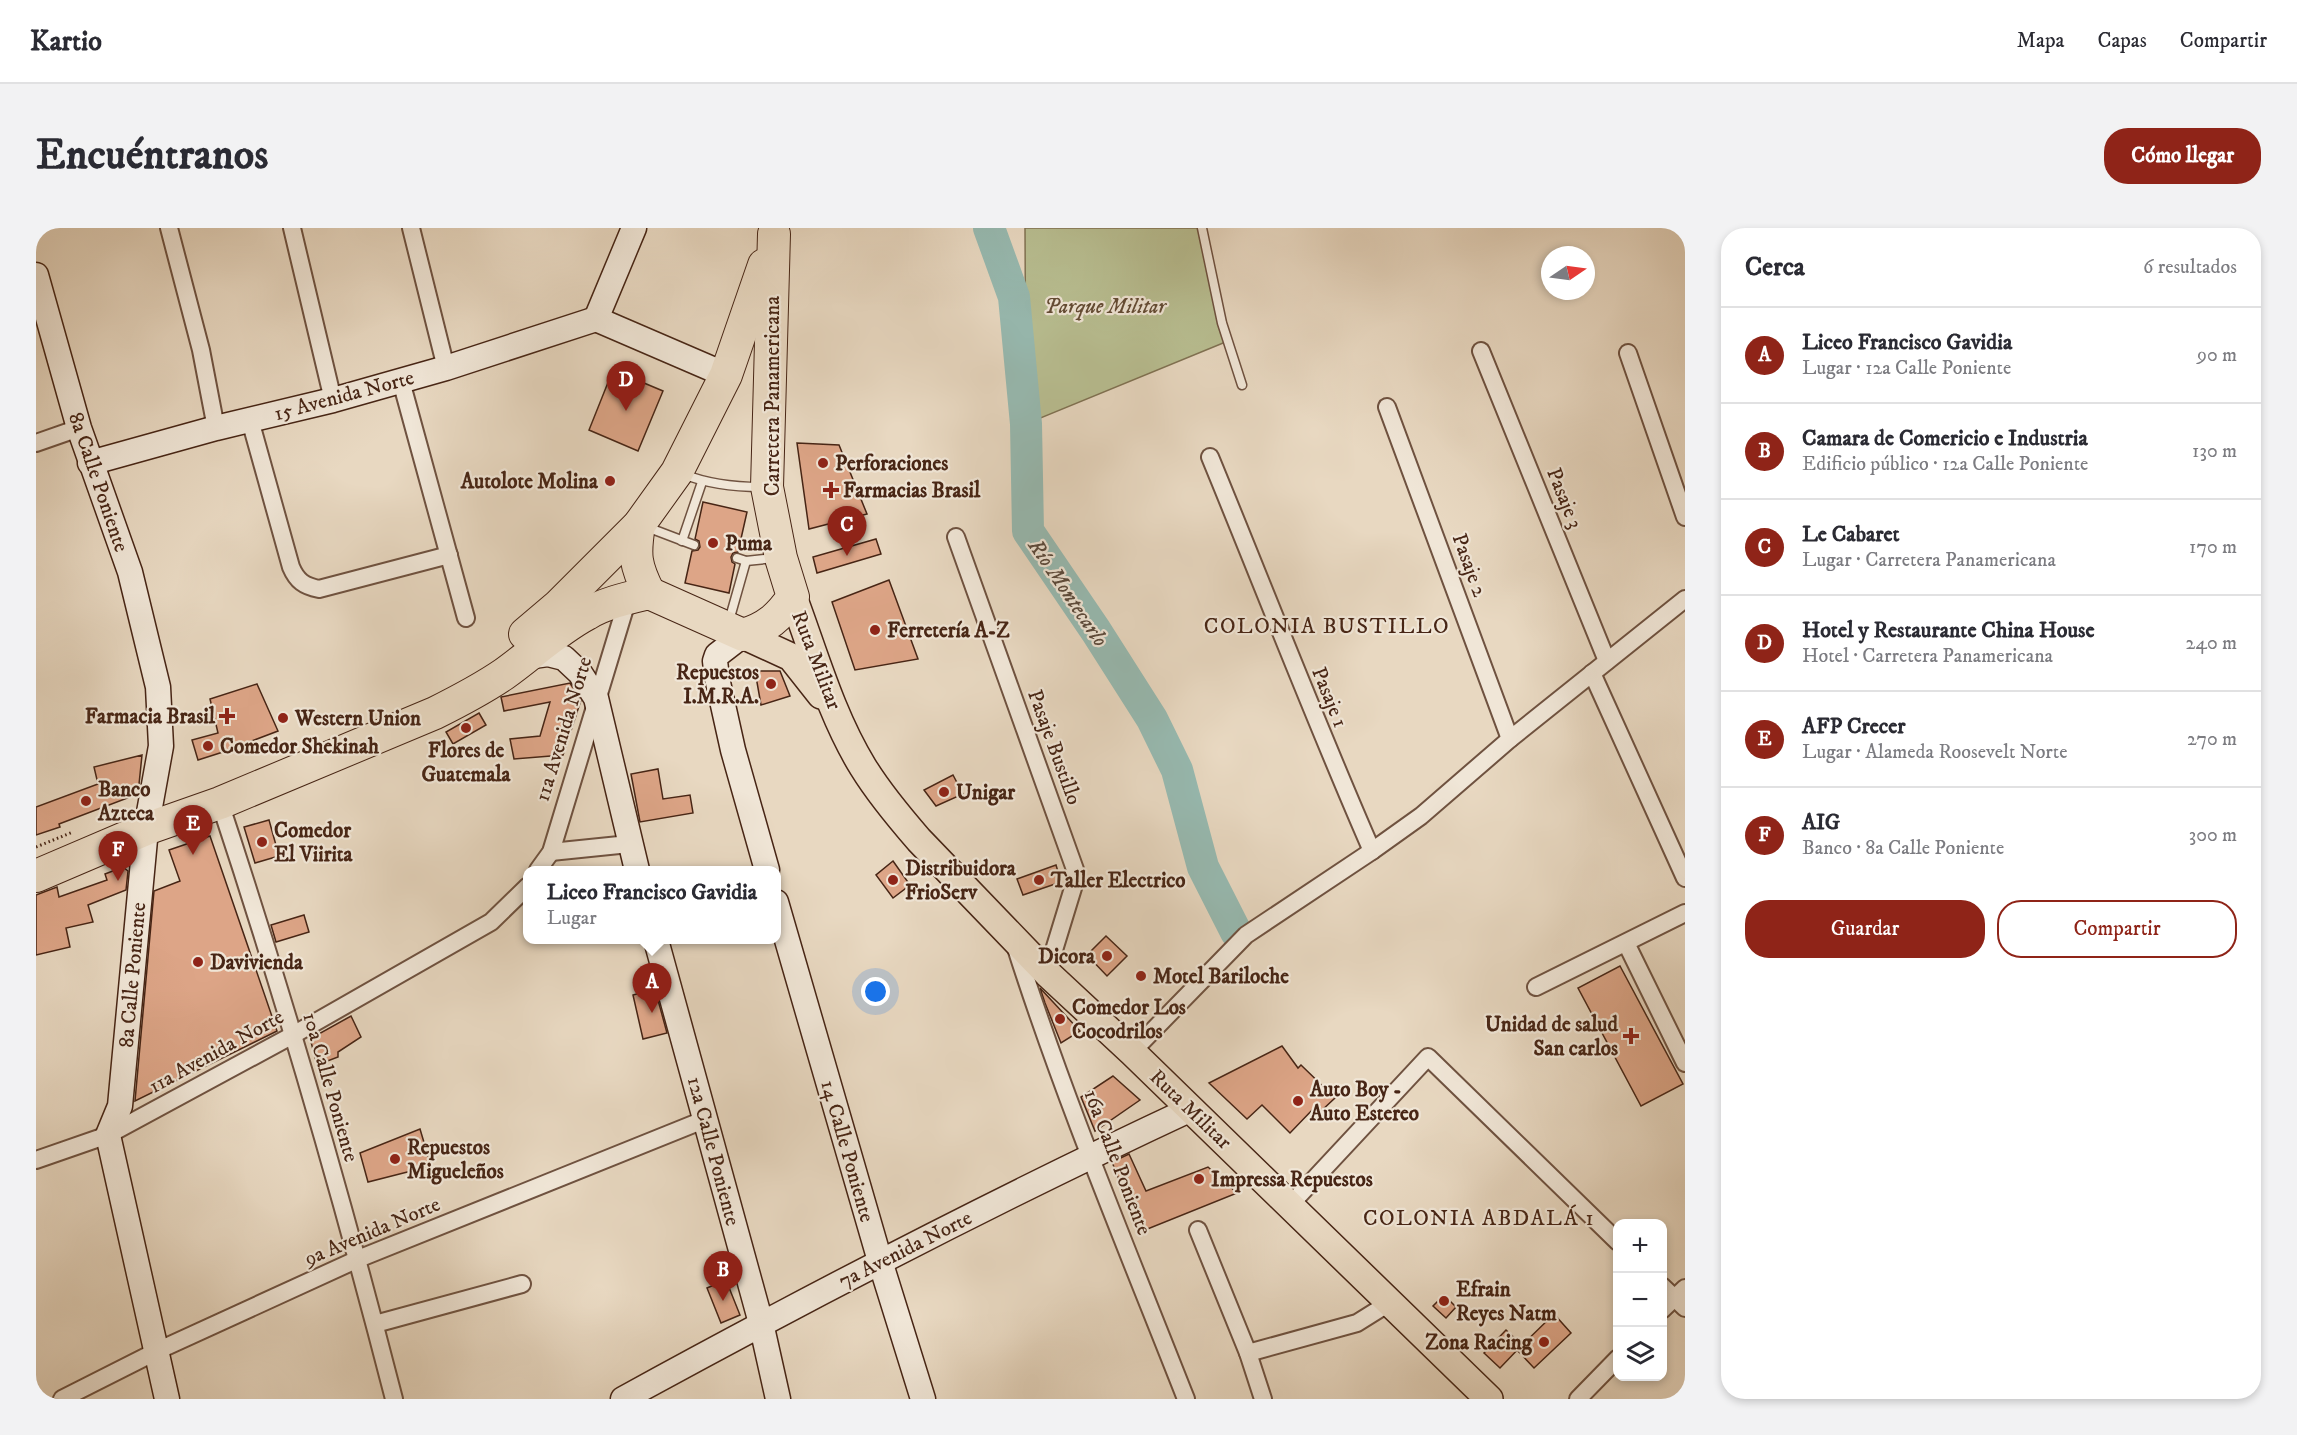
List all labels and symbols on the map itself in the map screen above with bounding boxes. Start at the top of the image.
north arrow [1541,246,1595,300]
park label: Parque Militar [1044,294,1167,321]
street label: Carretera Panamericana [760,296,786,496]
pin: D [606,362,646,411]
street label: 15 Avenida Norte [271,365,417,427]
street label: 8a Calle Poniente [62,409,134,556]
place label: Perforaciones [835,451,948,477]
marker: Perforaciones [816,456,830,470]
street label: Pasaje 3 [1540,464,1588,533]
place label: Autolote Molina [460,469,599,495]
marker: Autolote Molina [603,474,617,488]
place label: Farmacias Brasil [843,478,981,504]
marker: Farmacias Brasil [824,483,838,497]
pin: C [828,506,866,556]
street label: Pasaje 2 [1446,530,1493,601]
place label: Puma [725,531,773,557]
water label: Río Montecarlo [1021,533,1114,652]
marker: Puma [706,536,720,550]
street label: Ruta Militar [785,607,847,714]
district label: COLONIA BUSTILLO [1204,613,1450,640]
place label: Ferretería A-Z [887,618,1010,644]
marker: Ferretería A-Z [868,623,882,637]
street label: 11a Avenida Norte [530,653,598,805]
place label: Repuestos I.M.R.A. [676,660,759,710]
street label: Pasaje 1 [1305,663,1353,731]
marker: Repuestos I.M.R.A. [764,677,778,691]
street label: Pasaje Bustillo [1021,686,1087,808]
place label: Farmacia Brasil [85,704,216,730]
place label: Western Union [294,706,422,732]
marker: Farmacia Brasil [220,709,234,723]
marker: Western Union [276,711,290,725]
marker: Flores de Guatemala [459,721,473,735]
place label: Comedor Shekinah [220,734,380,760]
place label: Flores de Guatemala [421,738,512,788]
marker: Comedor Shekinah [201,739,215,753]
place label: Banco Azteca [97,777,155,827]
place label: Unigar [956,780,1016,806]
marker: Unigar [937,785,951,799]
marker: Banco Azteca [79,794,93,808]
pin: E [174,806,212,855]
place label: Comedor El Viirita [274,818,354,868]
pin: F [98,832,137,881]
marker: Comedor El Viirita [255,835,269,849]
place label: Distribuidora FrioServ [905,856,1017,906]
place label: Taller Electrico [1050,868,1186,894]
marker: Distribuidora FrioServ [886,873,900,887]
marker: Taller Electrico [1032,873,1046,887]
street label: 8a Calle Poniente [114,901,152,1049]
place label: Dicora [1038,944,1096,970]
marker: Dicora [1100,949,1114,963]
place label: Davivienda [210,950,304,976]
marker: Davivienda [191,955,205,969]
pin: A [632,964,672,1013]
place label: Motel Bariloche [1153,964,1289,990]
marker: Motel Bariloche [1134,969,1148,983]
your location [861,977,890,1006]
place label: Comedor Los Cocodrilos [1072,995,1186,1045]
street label: 11a Avenida Norte [145,1004,289,1100]
street label: 10a Calle Poniente [296,1009,364,1165]
marker: Comedor Los Cocodrilos [1053,1012,1067,1026]
place label: Unidad de salud San carlos [1485,1012,1619,1062]
marker: Unidad de salud San carlos [1622,1027,1640,1045]
street label: Ruta Militar [1144,1064,1237,1155]
street label: 12a Calle Poniente [681,1074,746,1229]
street label: 14 Calle Poniente [814,1077,880,1225]
place label: Auto Boy - Auto Estereo [1309,1077,1419,1127]
street label: 16a Calle Poniente [1077,1086,1157,1239]
marker: Auto Boy - Auto Estereo [1291,1094,1305,1108]
place label: Repuestos Migueleños [407,1135,504,1185]
marker: Repuestos Migueleños [388,1152,402,1166]
place label: Impressa Repuestos [1211,1167,1373,1193]
marker: Impressa Repuestos [1192,1172,1206,1186]
street label: 9a Avenida Norte [300,1191,445,1273]
district label: COLONIA ABDALÁ 1 [1363,1204,1595,1232]
street label: 7a Avenida Norte [835,1205,977,1295]
pin: B [704,1252,742,1301]
place label: Efrain Reyes Natm [1456,1277,1557,1327]
marker: Efrain Reyes Natm [1437,1294,1451,1308]
place label: Zona Racing [1425,1330,1533,1356]
marker: Zona Racing [1537,1335,1551,1349]

